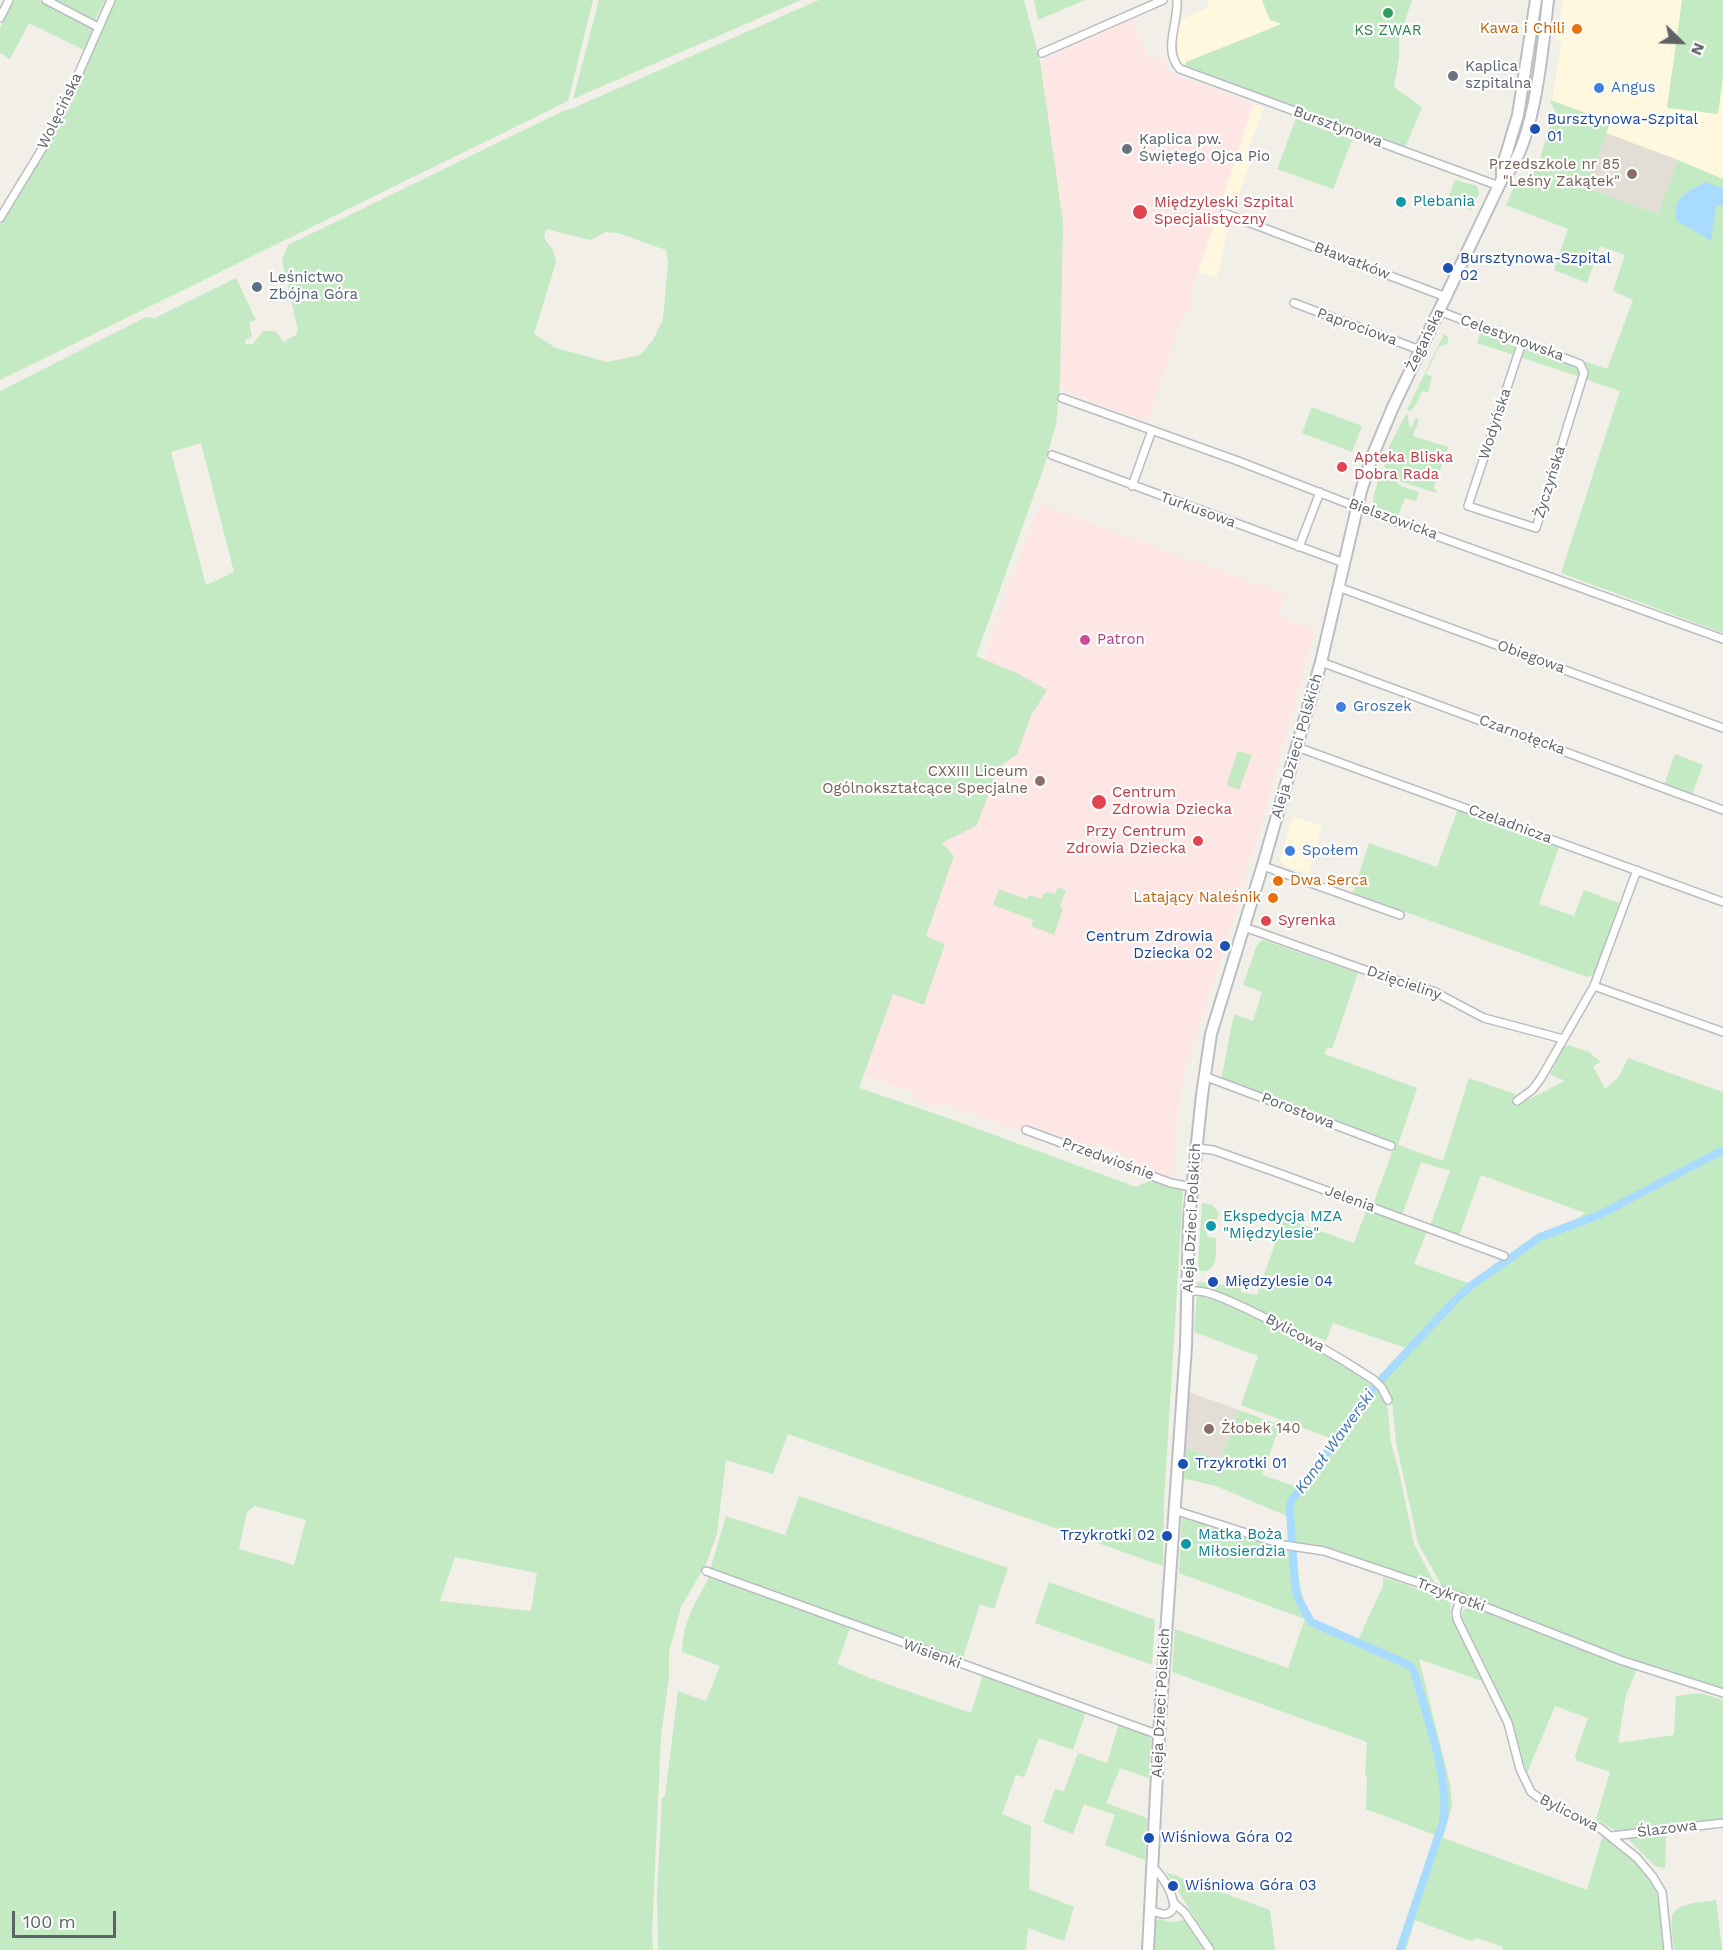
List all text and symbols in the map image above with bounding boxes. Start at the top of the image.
marker: KS ZWAR [1381,6,1395,20]
north arrow [1651,12,1711,72]
place label: Kawa i Chili [1480,20,1565,38]
place label: KS ZWAR [1354,22,1422,40]
marker: Kawa i Chili [1570,22,1584,36]
text: N [1687,40,1709,58]
place label: Kaplica szpitalna [1465,58,1531,93]
marker: Kaplica szpitalna [1446,69,1460,83]
street label: Wolęcińska [34,70,86,152]
place label: Angus [1611,79,1655,97]
marker: Angus [1592,81,1606,95]
street label: Bursztynowa [1291,103,1385,151]
place label: Bursztynowa-Szpital 01 [1547,111,1698,146]
marker: Bursztynowa-Szpital 01 [1528,122,1542,136]
place label: Kaplica pw. Świętego Ojca Pio [1139,131,1270,166]
marker: Kaplica pw. Świętego Ojca Pio [1120,142,1134,156]
place label: Przedszkole nr 85 "Leśny Zakątek" [1489,156,1620,191]
marker: Przedszkole nr 85 "Leśny Zakątek" [1625,167,1639,181]
place label: Plebania [1413,193,1475,211]
place label: Międzyleski Szpital Specjalistyczny [1154,194,1294,229]
marker: Plebania [1394,195,1408,209]
marker: Międzyleski Szpital Specjalistyczny [1131,203,1149,221]
street label: Bławatków [1311,238,1393,284]
place label: Bursztynowa-Szpital 02 [1460,250,1611,285]
marker: Bursztynowa-Szpital 02 [1441,261,1455,275]
place label: Leśnictwo Zbójna Góra [269,269,358,304]
marker: Leśnictwo Zbójna Góra [250,280,264,294]
street label: Paprociowa [1314,304,1400,350]
street label: Żegańska [1402,305,1448,375]
street label: Celestynowska [1458,311,1566,365]
street label: Wodyńska [1475,386,1515,462]
street label: Życzyńska [1530,444,1570,520]
place label: Apteka Bliska Dobra Rada [1354,449,1453,484]
marker: Apteka Bliska Dobra Rada [1335,460,1349,474]
street label: Turkusowa [1158,488,1238,532]
street label: Bielszowicka [1346,495,1440,543]
place label: Patron [1097,631,1145,649]
marker: Patron [1078,633,1092,647]
street label: Obiegowa [1495,636,1567,678]
street label: Aleja Dzieci Polskich [1268,671,1326,821]
place label: Groszek [1353,698,1412,716]
marker: Groszek [1334,700,1348,714]
street label: Czarnołęcka [1476,711,1568,759]
place label: CXXIII Liceum Ogólnokształcące Specjalne [822,763,1028,798]
marker: CXXIII Liceum Ogólnokształcące Specjalne [1033,774,1047,788]
place label: Centrum Zdrowia Dziecka [1112,784,1232,819]
marker: Centrum Zdrowia Dziecka [1090,793,1108,811]
street label: Czeladnicza [1466,801,1554,847]
place label: Przy Centrum Zdrowia Dziecka [1066,823,1186,858]
marker: Przy Centrum Zdrowia Dziecka [1191,834,1205,848]
place label: Społem [1302,842,1358,860]
marker: Społem [1283,844,1297,858]
place label: Dwa Serca [1290,872,1368,890]
marker: Dwa Serca [1271,874,1285,888]
place label: Latający Naleśnik [1133,889,1261,907]
marker: Latający Naleśnik [1266,891,1280,905]
place label: Syrenka [1278,912,1336,930]
marker: Syrenka [1259,914,1273,928]
place label: Centrum Zdrowia Dziecka 02 [1086,928,1213,963]
marker: Centrum Zdrowia Dziecka 02 [1218,939,1232,953]
street label: Dzięcieliny [1364,962,1444,1004]
street label: Porostowa [1259,1089,1337,1133]
street label: Przedwiośnie [1060,1134,1156,1184]
street label: Aleja Dzieci Polskich [1179,1142,1205,1294]
street label: Jelenia [1322,1182,1378,1216]
place label: Ekspedycja MZA "Międzylesie" [1223,1208,1342,1243]
marker: Ekspedycja MZA "Międzylesie" [1204,1219,1218,1233]
place label: Międzylesie 04 [1225,1273,1333,1291]
marker: Międzylesie 04 [1206,1275,1220,1289]
street label: Bylicowa [1262,1310,1328,1356]
water label: Kanał Wawerski [1291,1387,1379,1497]
place label: Żłobek 140 [1221,1420,1301,1438]
marker: Żłobek 140 [1202,1422,1216,1436]
place label: Trzykrotki 01 [1195,1455,1287,1473]
marker: Trzykrotki 01 [1176,1457,1190,1471]
place label: Matka Boża Miłosierdzia [1198,1526,1286,1561]
place label: Trzykrotki 02 [1060,1527,1155,1545]
marker: Trzykrotki 02 [1160,1529,1174,1543]
marker: Matka Boża Miłosierdzia [1179,1537,1193,1551]
street label: Trzykrotki [1414,1574,1488,1616]
street label: Aleja Dzieci Polskich [1148,1627,1174,1779]
street label: Wisienki [900,1635,964,1673]
street label: Bylicowa [1536,1790,1602,1836]
street label: Ślazowa [1636,1816,1698,1842]
place label: Wiśniowa Góra 02 [1161,1829,1293,1847]
marker: Wiśniowa Góra 02 [1142,1831,1156,1845]
place label: Wiśniowa Góra 03 [1185,1877,1316,1895]
marker: Wiśniowa Góra 03 [1166,1879,1180,1893]
scale bar [15,1899,118,1937]
text: 100 m [23,1911,76,1932]

